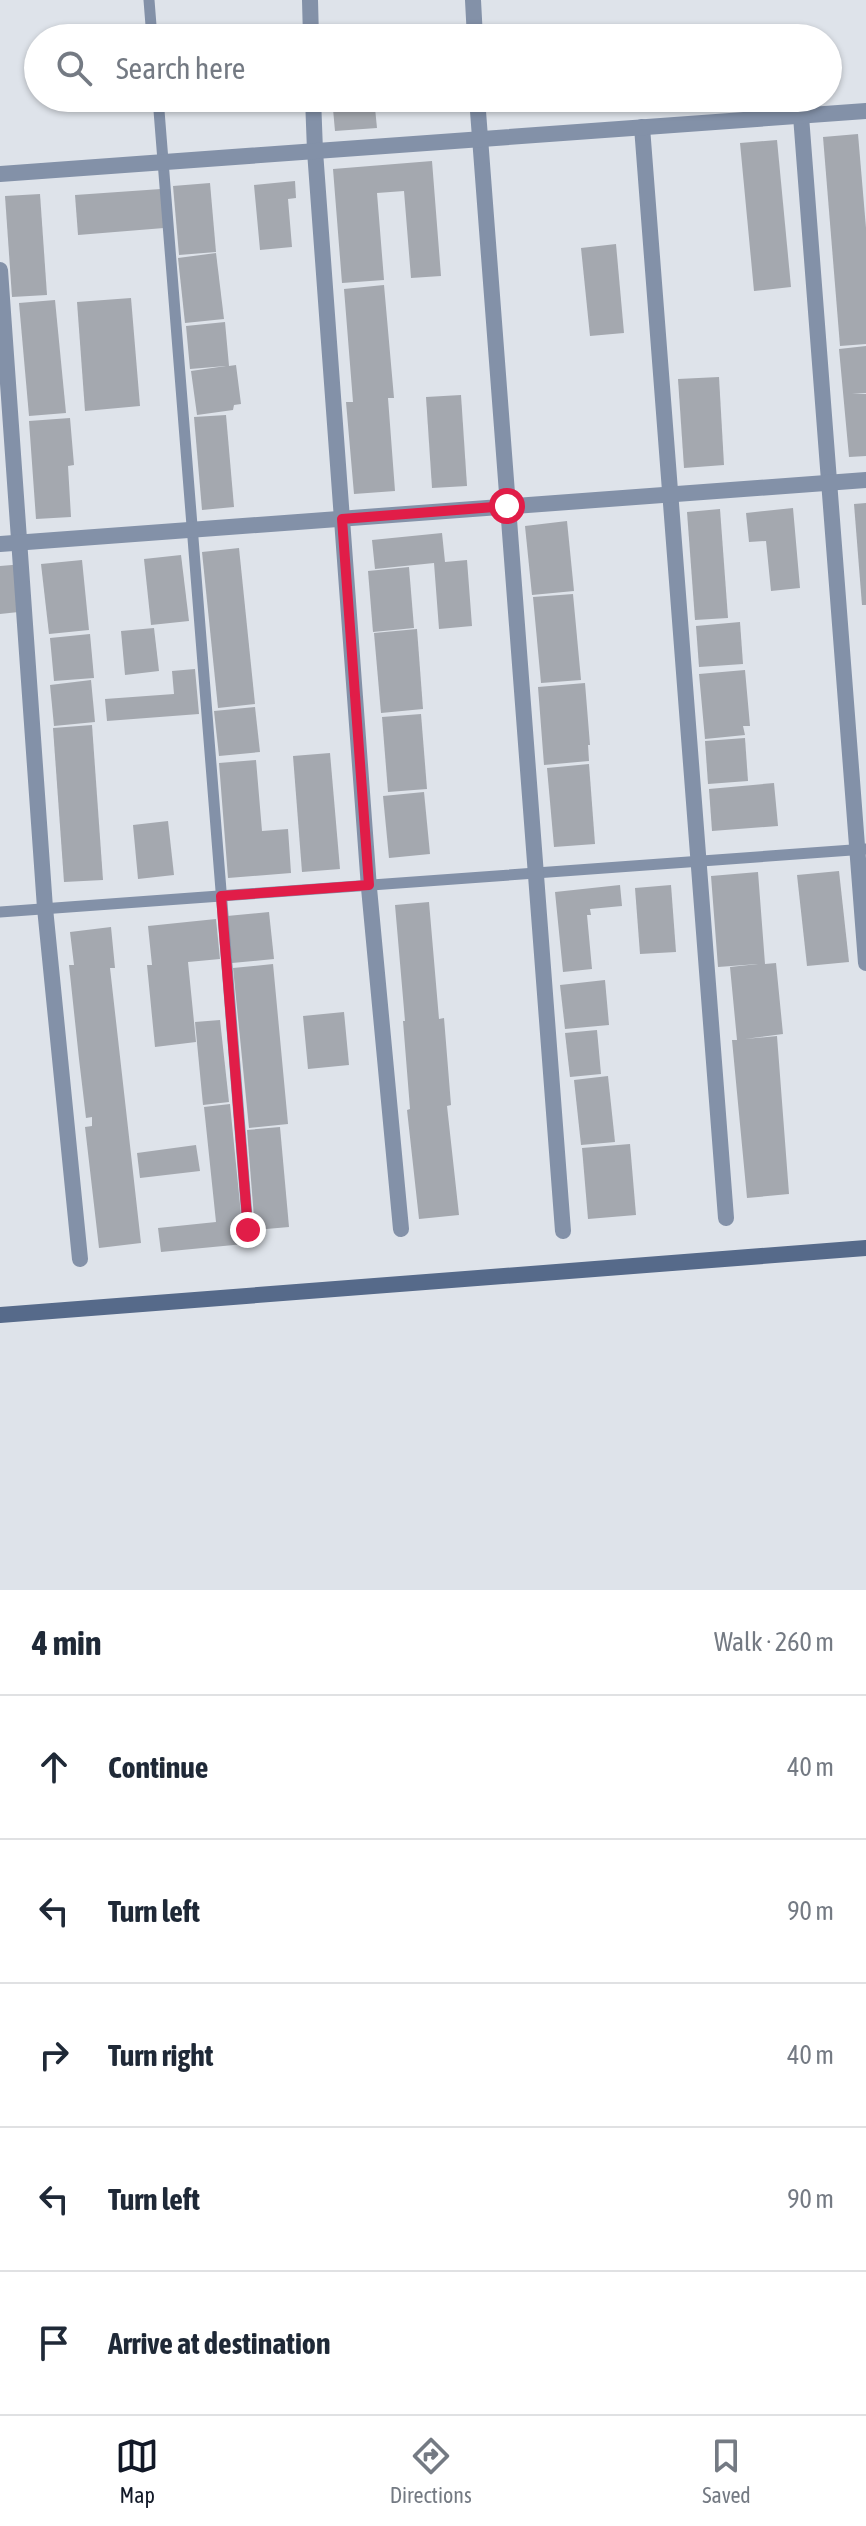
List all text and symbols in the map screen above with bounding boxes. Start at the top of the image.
search box [24,24,842,112]
icon: search [52,46,96,90]
text: Search here [116,51,245,85]
route start [489,488,525,524]
route end [230,1212,266,1248]
text: 4 min [32,1623,101,1662]
text: Walk · 260 m [714,1627,834,1657]
icon: ahead [32,1745,76,1789]
text: Continue [108,1750,208,1784]
text: 40 m [787,1752,834,1782]
icon: left [32,1889,76,1933]
text: Turn left [108,1894,200,1928]
text: 90 m [787,1896,834,1926]
icon: right [32,2033,76,2077]
text: Turn right [108,2038,214,2072]
text: 40 m [787,2040,834,2070]
icon: left [32,2177,76,2221]
text: Turn left [108,2182,200,2216]
text: 90 m [787,2184,834,2214]
icon: arrive [32,2321,76,2365]
text: Arrive at destination [108,2326,330,2360]
tab: Map [115,2434,159,2508]
tab: Directions [390,2434,472,2508]
tab: Saved [702,2434,751,2508]

